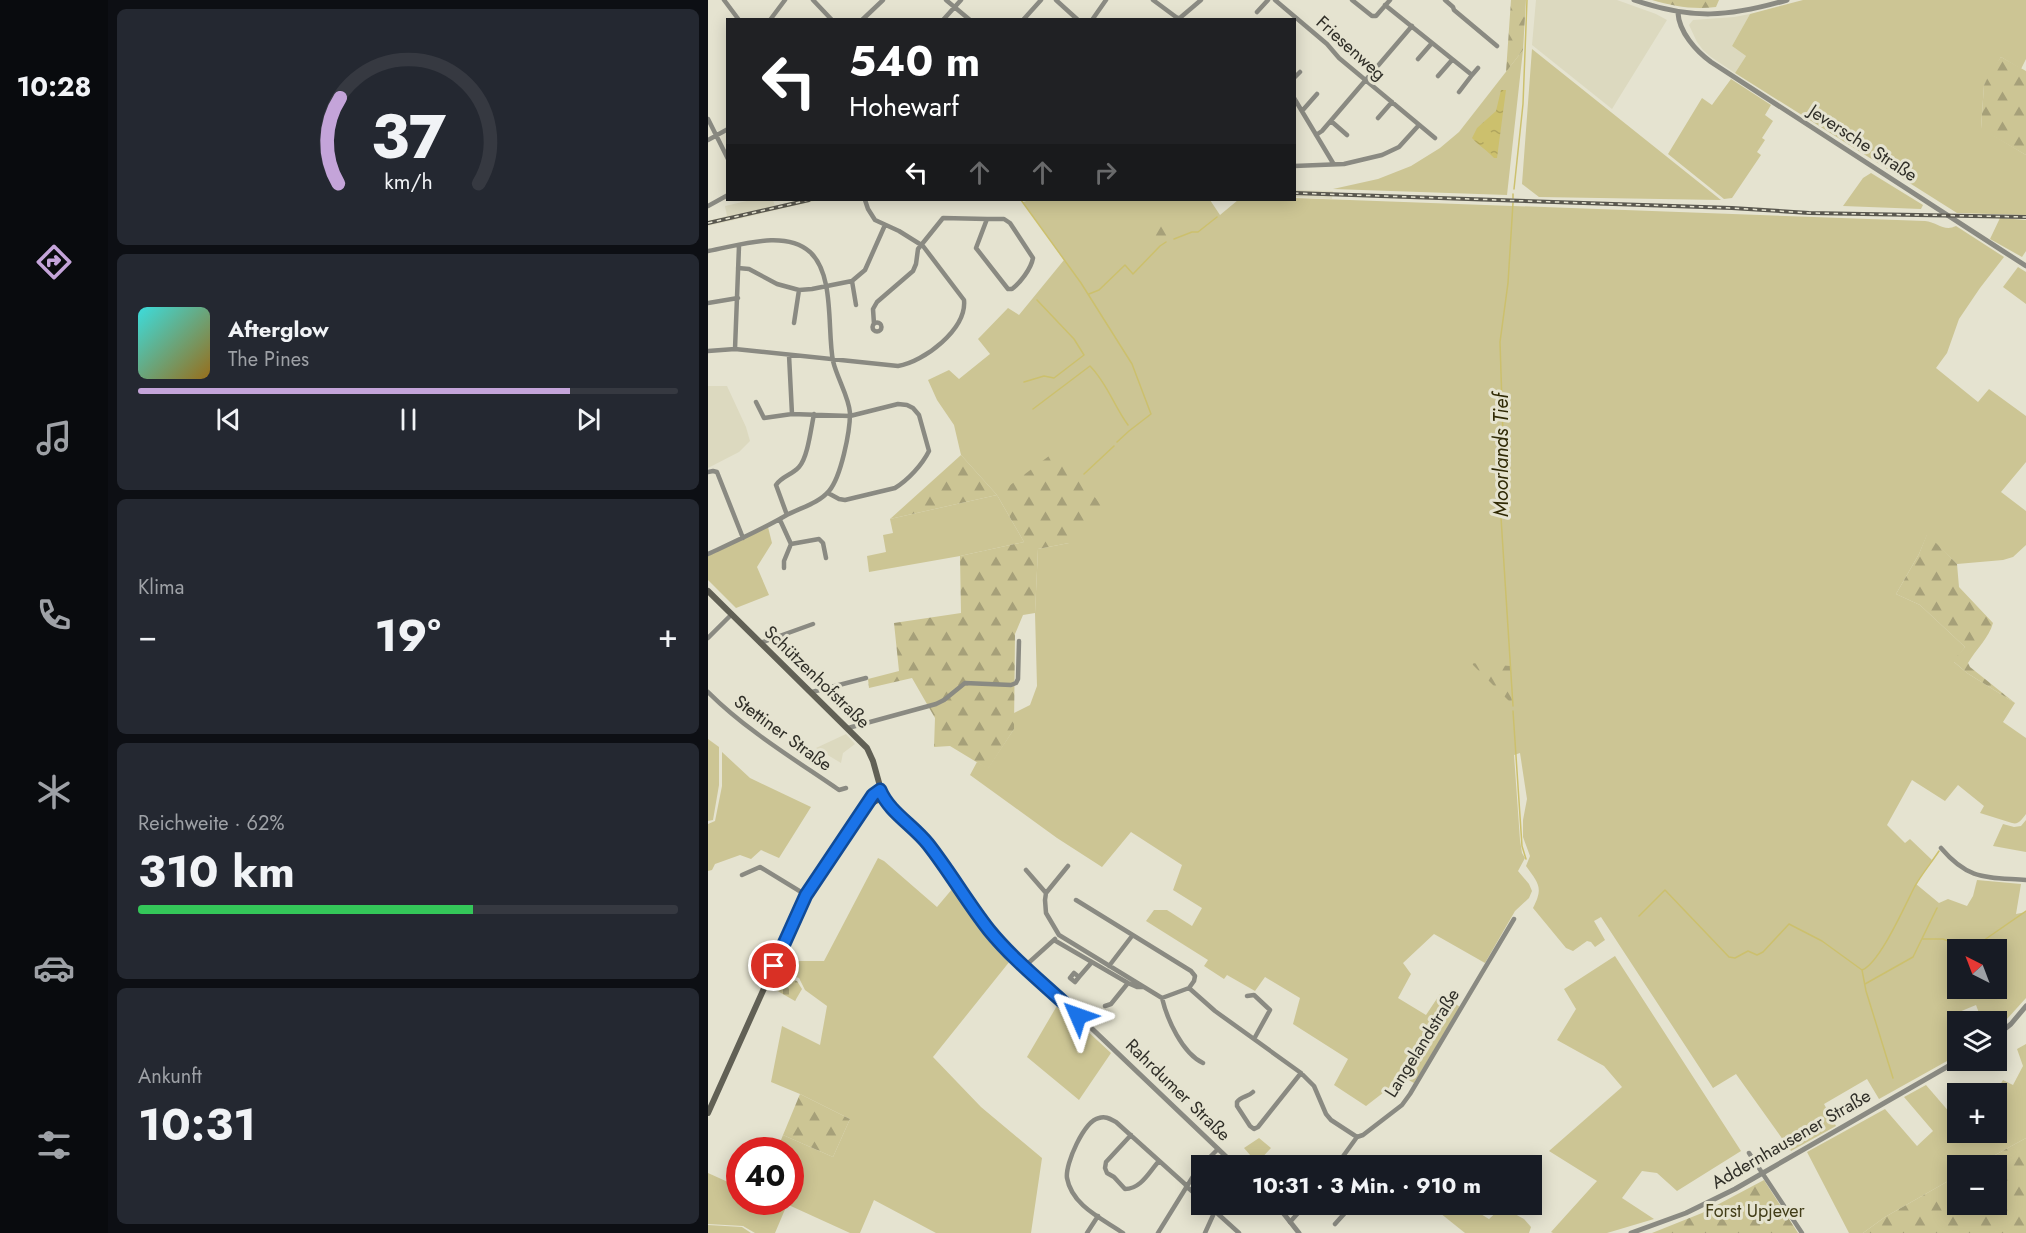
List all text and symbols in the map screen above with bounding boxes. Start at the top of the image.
street label: Friesenweg [1310,10,1392,86]
text: 540 m [849,31,980,92]
icon: left [750,42,828,120]
text: 10:28 [17,67,91,106]
text: Hohewarf [849,87,959,126]
text: 37 [370,91,446,181]
street label: Jeversche Straße [1802,97,1922,188]
icon: left [900,156,933,189]
icon: ahead [963,156,996,189]
icon: ahead [1026,156,1059,189]
icon: right [1089,156,1122,189]
text: km/h [384,166,432,197]
icon: directions [33,241,75,283]
text: Afterglow [228,313,329,345]
text: The Pines [228,345,309,374]
water label: Moorlands Tief [1487,391,1516,517]
icon: previous [212,403,245,436]
icon: pause [392,403,425,436]
icon: next [572,403,605,436]
icon: music [33,417,75,459]
text: Klima [138,573,184,602]
icon: phone [33,594,75,636]
text: 19° [374,603,441,668]
text: − [138,612,157,659]
text: + [658,612,678,659]
street label: Schützenhofstraße [758,619,876,735]
street label: Stettiner Straße [729,689,837,777]
icon: climate [33,771,75,813]
text: Reichweite · 62% [138,809,284,838]
text: 310 km [138,839,295,904]
north arrow [1947,939,2007,999]
map controls [1947,939,2007,1215]
pin [748,940,799,991]
icon: car [33,947,75,989]
icon: arrive [757,949,790,982]
street label: Langelandstraße [1378,983,1466,1103]
position arrow [1046,984,1110,1048]
button: layers [1947,1011,2007,1071]
street label: Rahrdumer Straße [1120,1033,1236,1147]
text: Ankunft [138,1062,202,1091]
street label: Addernhausener Straße [1707,1083,1875,1195]
button: + [1947,1083,2007,1143]
text: 10:31 [138,1092,256,1157]
icon: filters [33,1124,75,1166]
speed limit sign: 40 [726,1137,804,1215]
button: − [1947,1155,2007,1215]
text: 10:31 · 3 Min. · 910 m [1252,1169,1481,1201]
park label: Forst Upjever [1705,1198,1806,1224]

